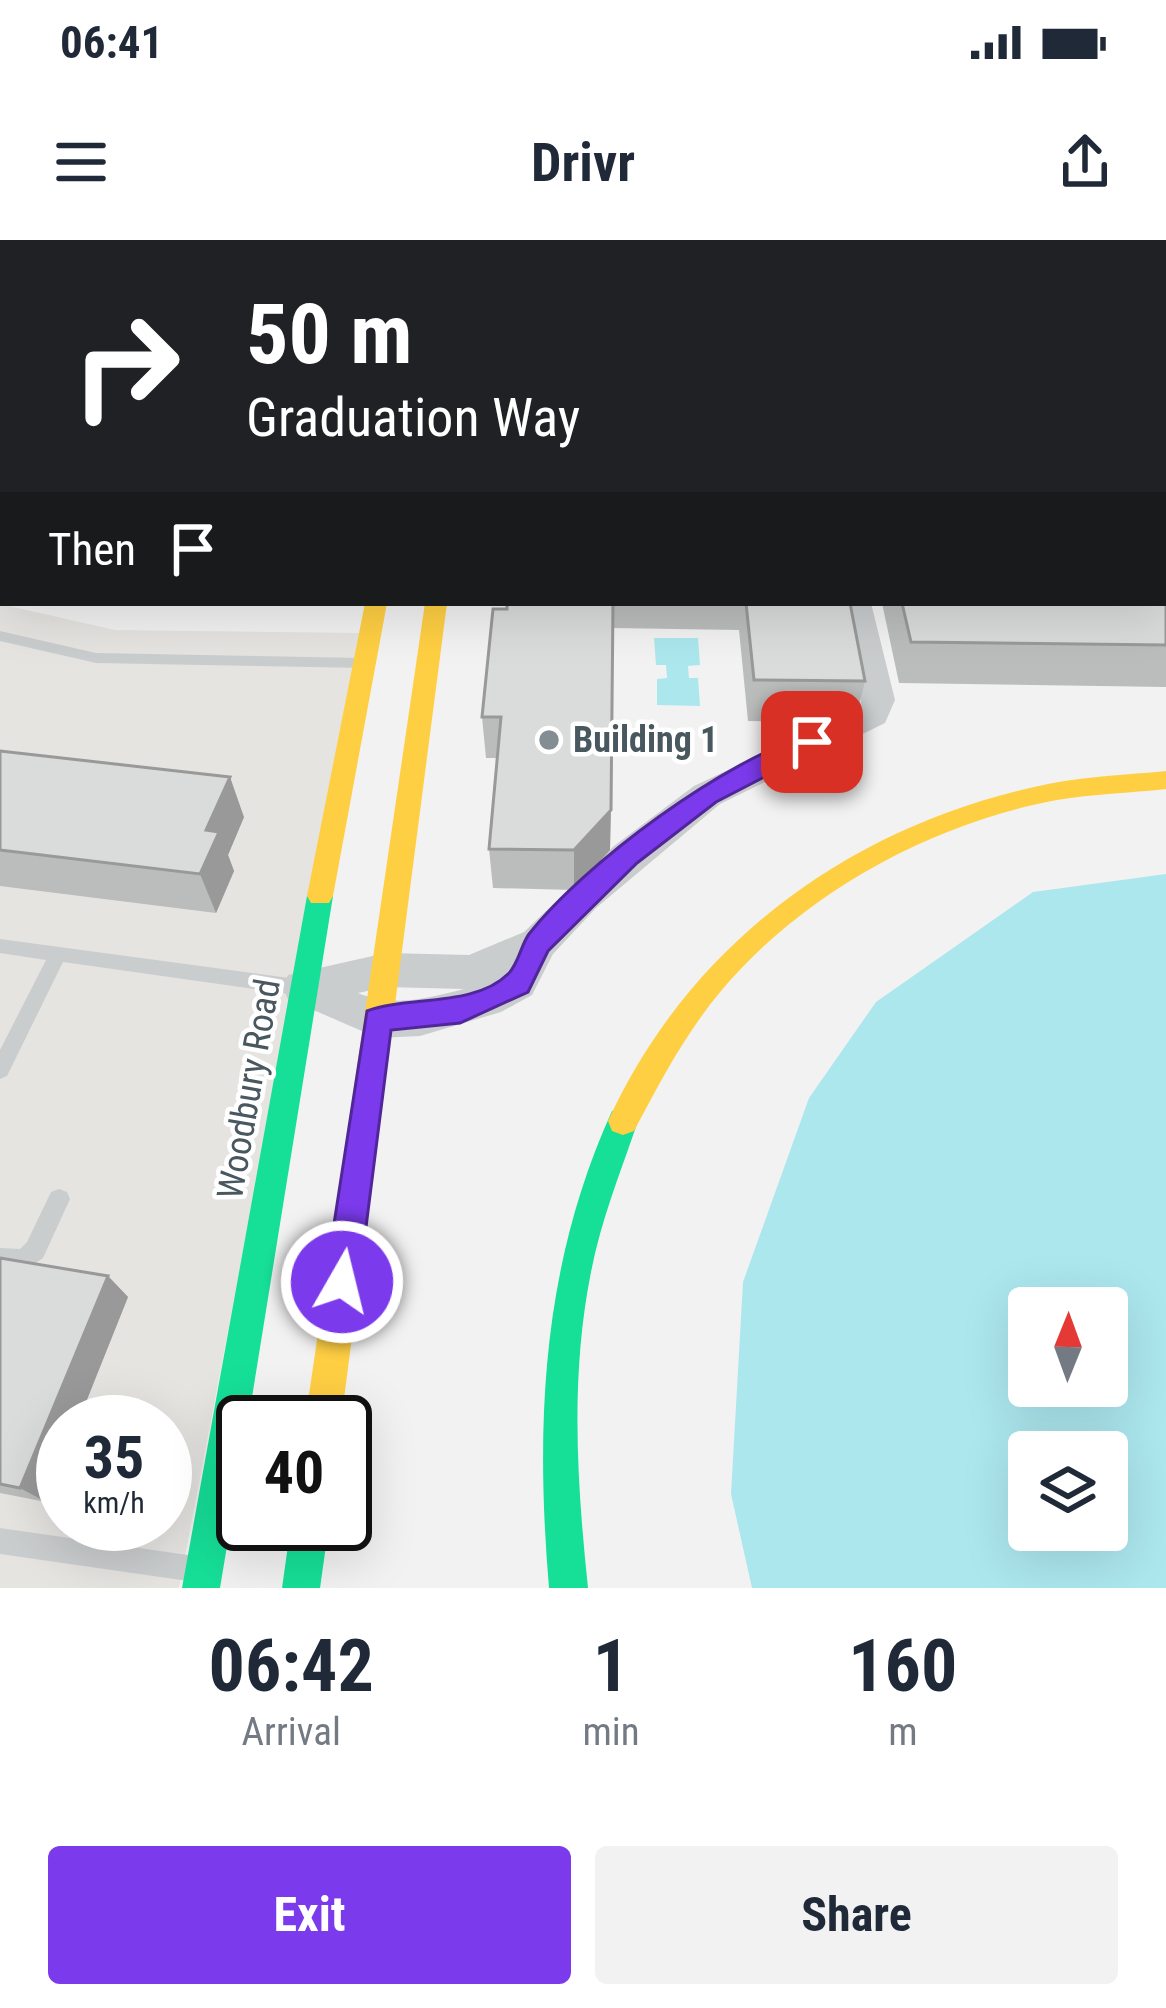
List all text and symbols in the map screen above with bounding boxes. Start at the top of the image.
text: 06:41 [60,16,163,69]
icon: menu [48,129,114,195]
icon: share [1052,129,1118,195]
text: Drivr [531,131,635,194]
text: 50 m [246,285,413,384]
icon: right [48,288,204,444]
text: Graduation Way [246,386,580,449]
icon: arrive [160,516,226,582]
text: Then [48,523,136,576]
pin [761,691,863,793]
icon: arrive [779,709,845,775]
place label: Building 1 [573,719,718,761]
marker: Building 1 [536,727,562,753]
street label: Woodbury Road [209,976,289,1202]
position arrow [279,1219,405,1345]
north arrow [1008,1287,1128,1407]
map controls [1008,1287,1128,1551]
speed limit sign: 40 [216,1395,372,1551]
text: 35 [84,1422,144,1493]
button: layers [1008,1431,1128,1551]
text: km/h [83,1485,145,1520]
text: 06:42 [209,1624,374,1709]
text: 1 [593,1624,629,1709]
text: 160 [848,1624,957,1709]
text: Arrival [242,1709,341,1755]
text: min [582,1709,640,1755]
text: m [888,1709,918,1755]
button: Exit [48,1846,571,1984]
button: Share [595,1846,1118,1984]

